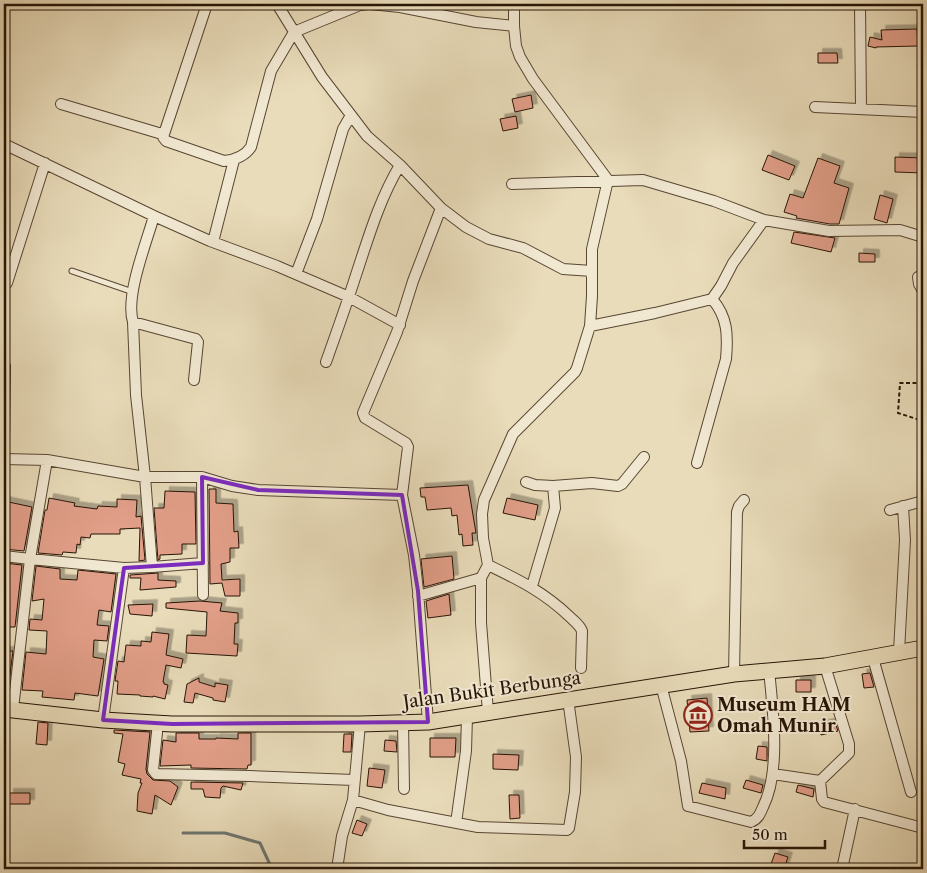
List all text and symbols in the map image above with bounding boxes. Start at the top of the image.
street label: Jalan Bukit Berbunga [399,667,583,714]
place label: Museum HAM Omah Munir [717,694,851,737]
museum icon: Museum HAM Omah Munir [683,700,713,730]
scale bar [744,818,826,850]
text: 50 m [752,825,788,844]

